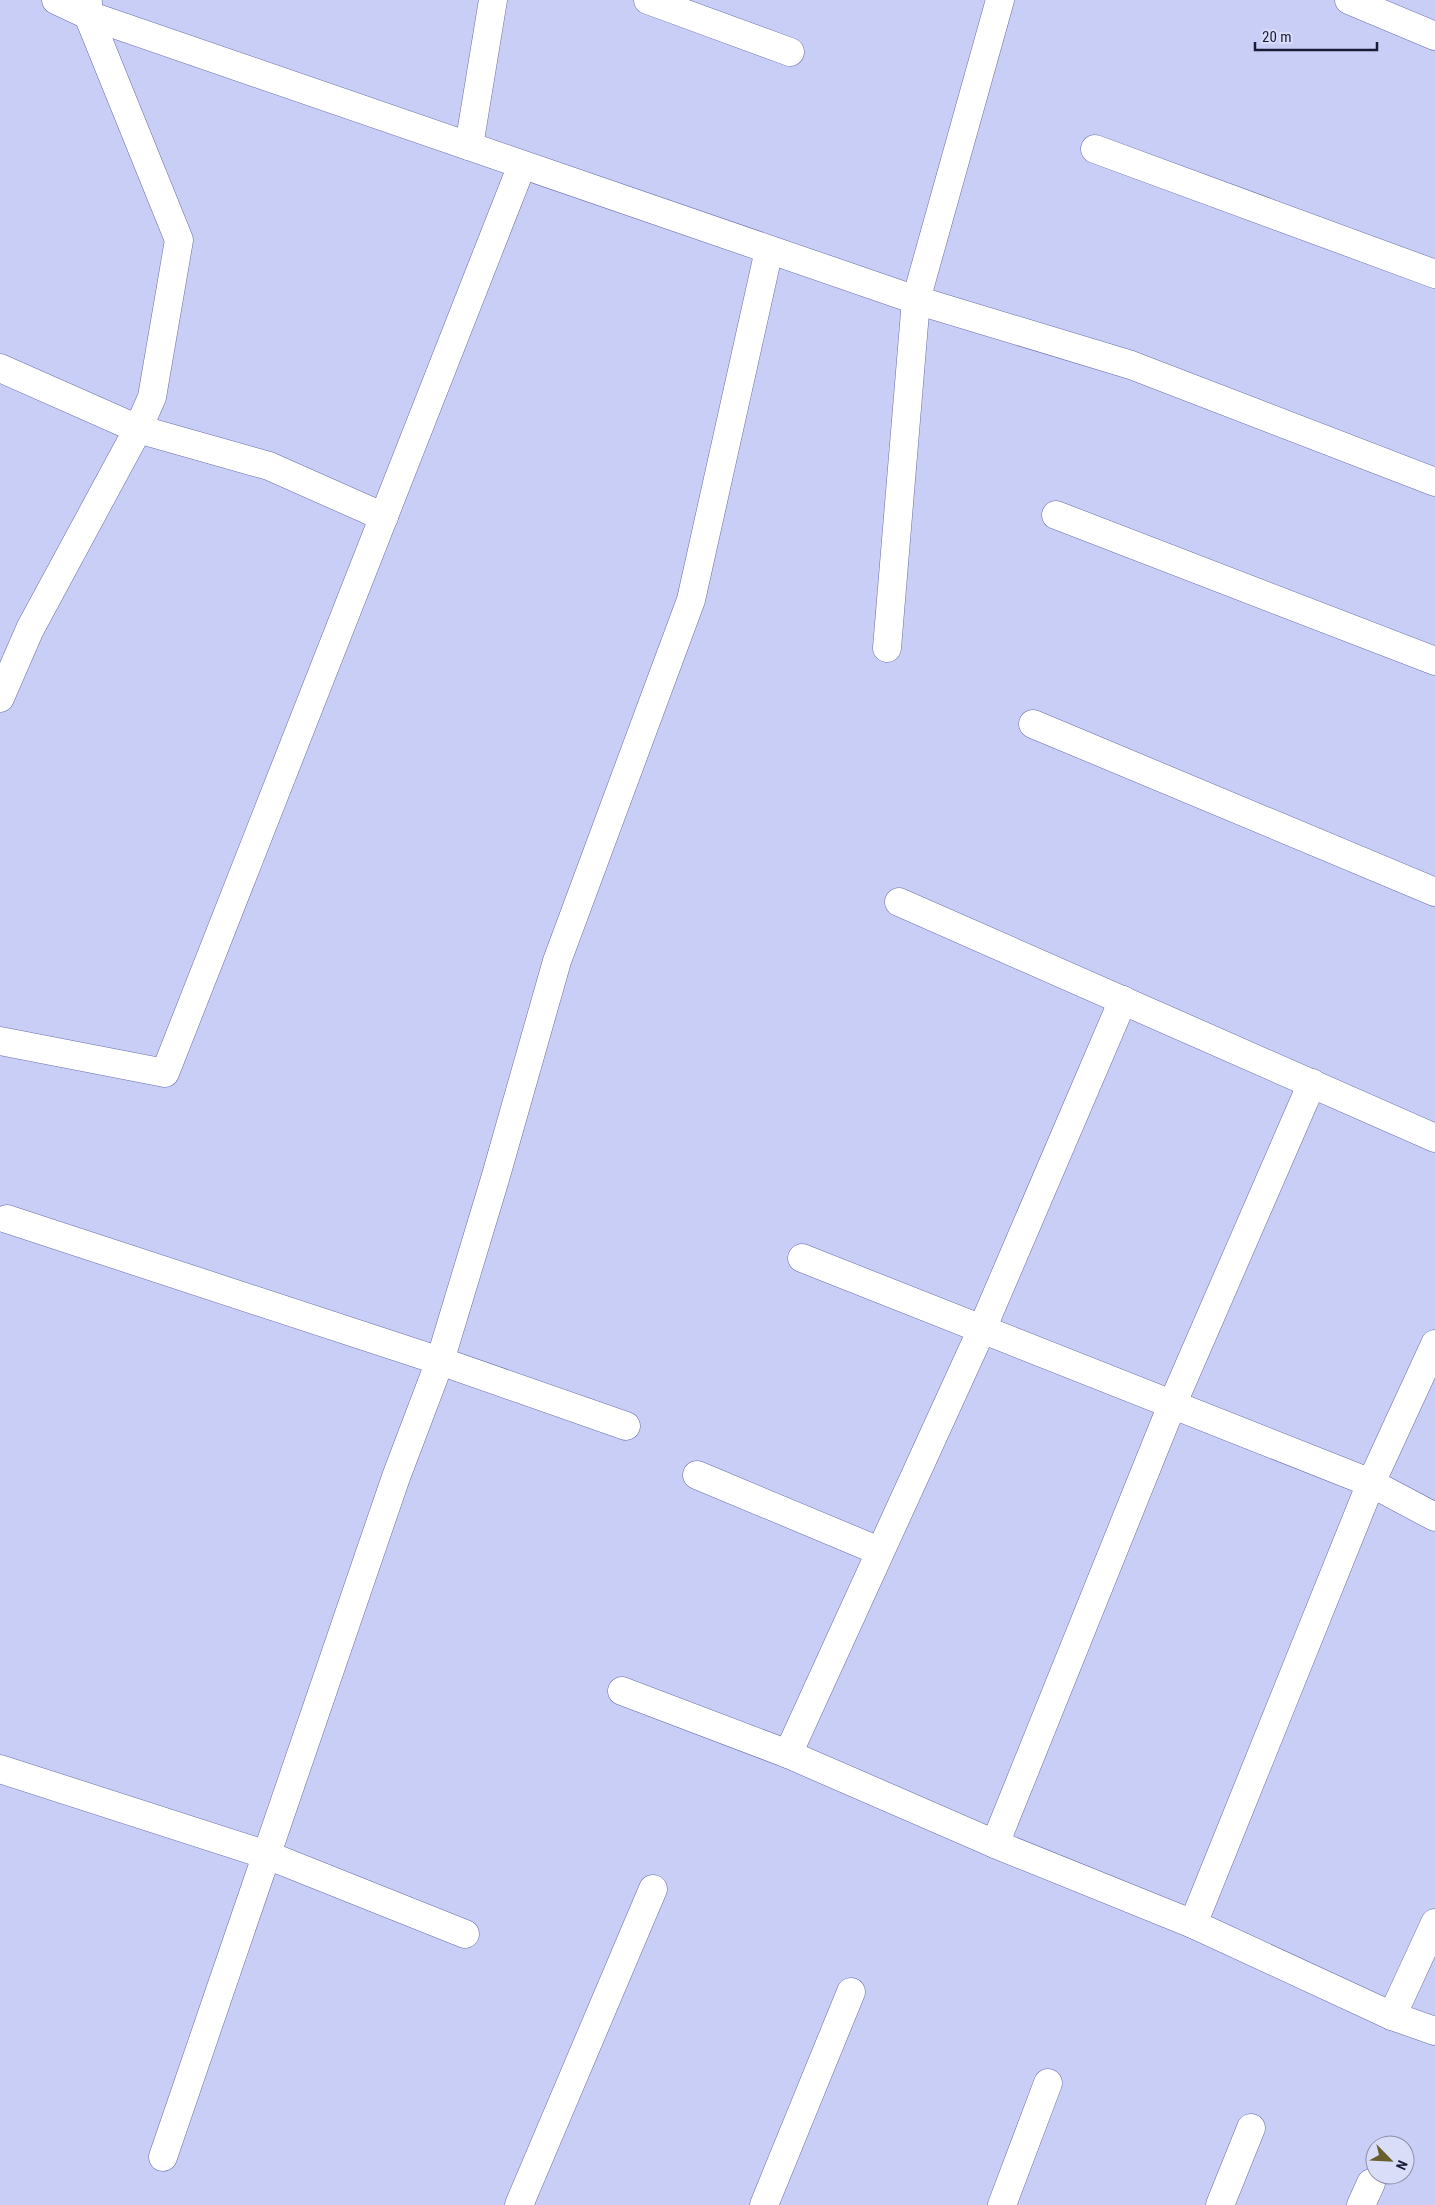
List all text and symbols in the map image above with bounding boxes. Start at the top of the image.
scale bar [1255,20,1378,52]
text: 20 m [1262,28,1292,46]
north arrow [1365,2135,1415,2185]
text: N [1393,2158,1411,2172]

